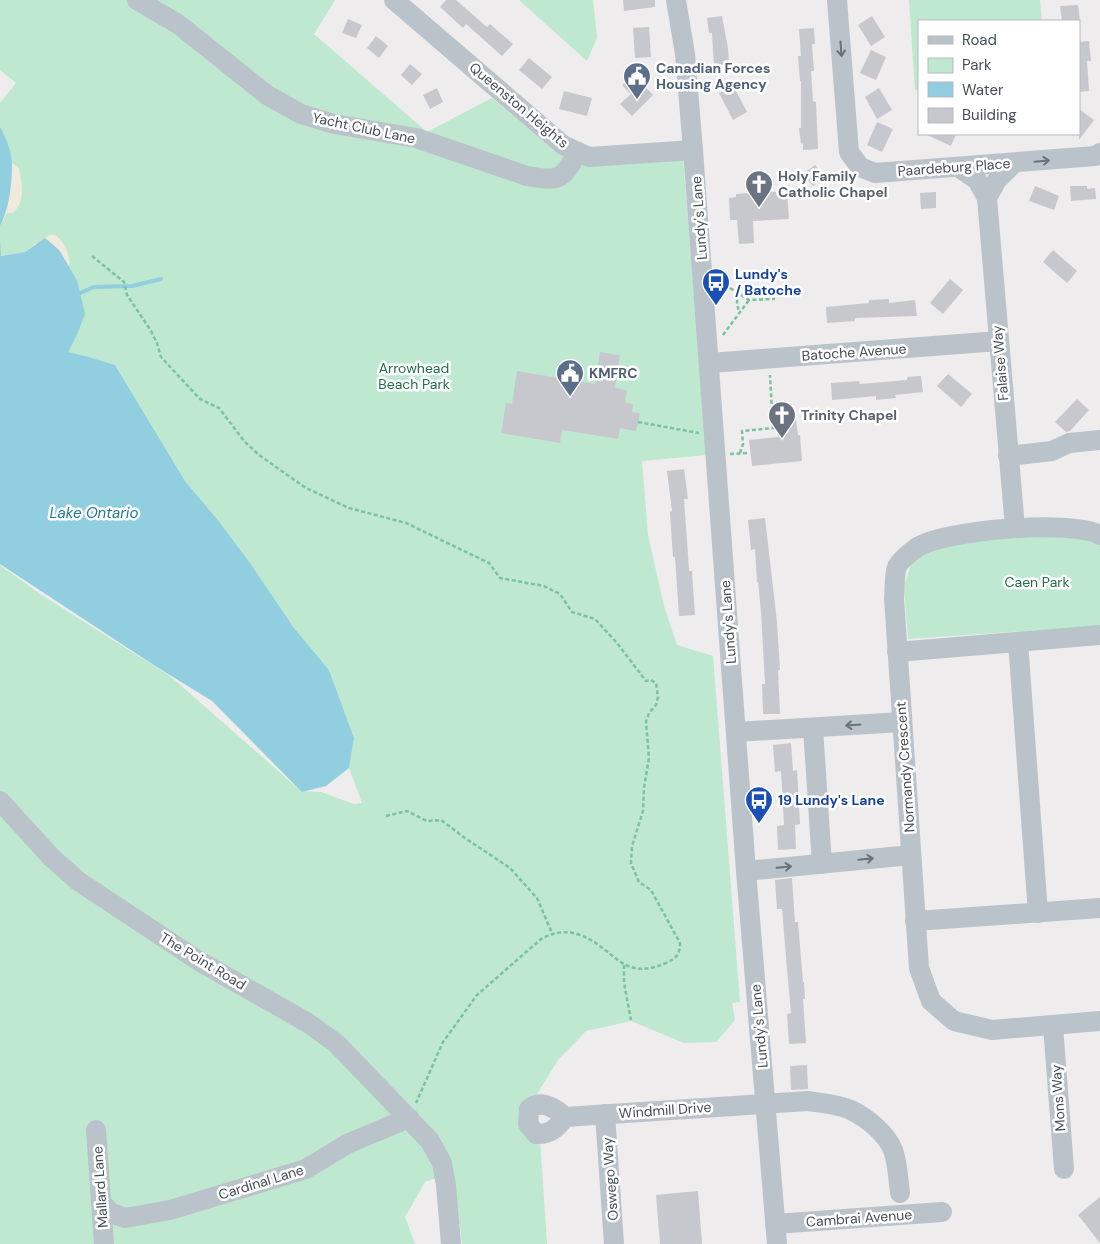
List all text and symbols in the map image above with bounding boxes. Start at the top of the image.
legend [918,20,1080,135]
text: Road [962,30,997,50]
one-way arrow [836,40,845,56]
text: Park [962,55,992,75]
street label: Queenston Heights [466,58,572,152]
place label: Canadian Forces Housing Agency [656,59,770,93]
public building icon: Canadian Forces Housing Agency [622,61,652,100]
text: Water [962,80,1004,100]
text: Building [962,105,1017,125]
street label: Yacht Club Lane [311,108,417,148]
street label: Paardeburg Place [897,154,1011,180]
one-way arrow [1033,156,1049,165]
place label: Holy Family Catholic Chapel [778,167,888,201]
church icon: Holy Family Catholic Chapel [744,169,774,208]
street label: Lundy's Lane [687,175,711,261]
place label: Lundy's / Batoche [735,265,801,299]
bus stop icon: Lundy's / Batoche [701,267,731,306]
street label: Falaise Way [988,324,1012,401]
street label: Batoche Avenue [801,339,907,365]
public building icon: KMFRC [555,358,585,397]
park label: Arrowhead Beach Park [378,359,450,393]
place label: KMFRC [589,364,638,382]
church icon: Trinity Chapel [767,400,797,439]
place label: Trinity Chapel [801,406,897,424]
water label: Lake Ontario [50,503,138,523]
park label: Caen Park [1004,573,1070,591]
street label: Lundy's Lane [716,579,740,665]
street label: Normandy Crescent [891,701,919,833]
one-way arrow [845,721,861,730]
bus stop icon: 19 Lundy's Lane [744,785,774,824]
place label: 19 Lundy's Lane [778,791,885,809]
one-way arrow [858,854,874,864]
one-way arrow [775,862,791,872]
street label: The Point Road [157,928,249,994]
street label: Lundy's Lane [746,983,772,1069]
street label: Mons Way [1047,1064,1069,1132]
street label: Windmill Drive [618,1098,712,1122]
street label: Oswego Way [598,1136,622,1221]
street label: Mallard Lane [88,1146,112,1228]
street label: Cardinal Lane [216,1160,306,1203]
street label: Cambrai Avenue [805,1205,913,1231]

